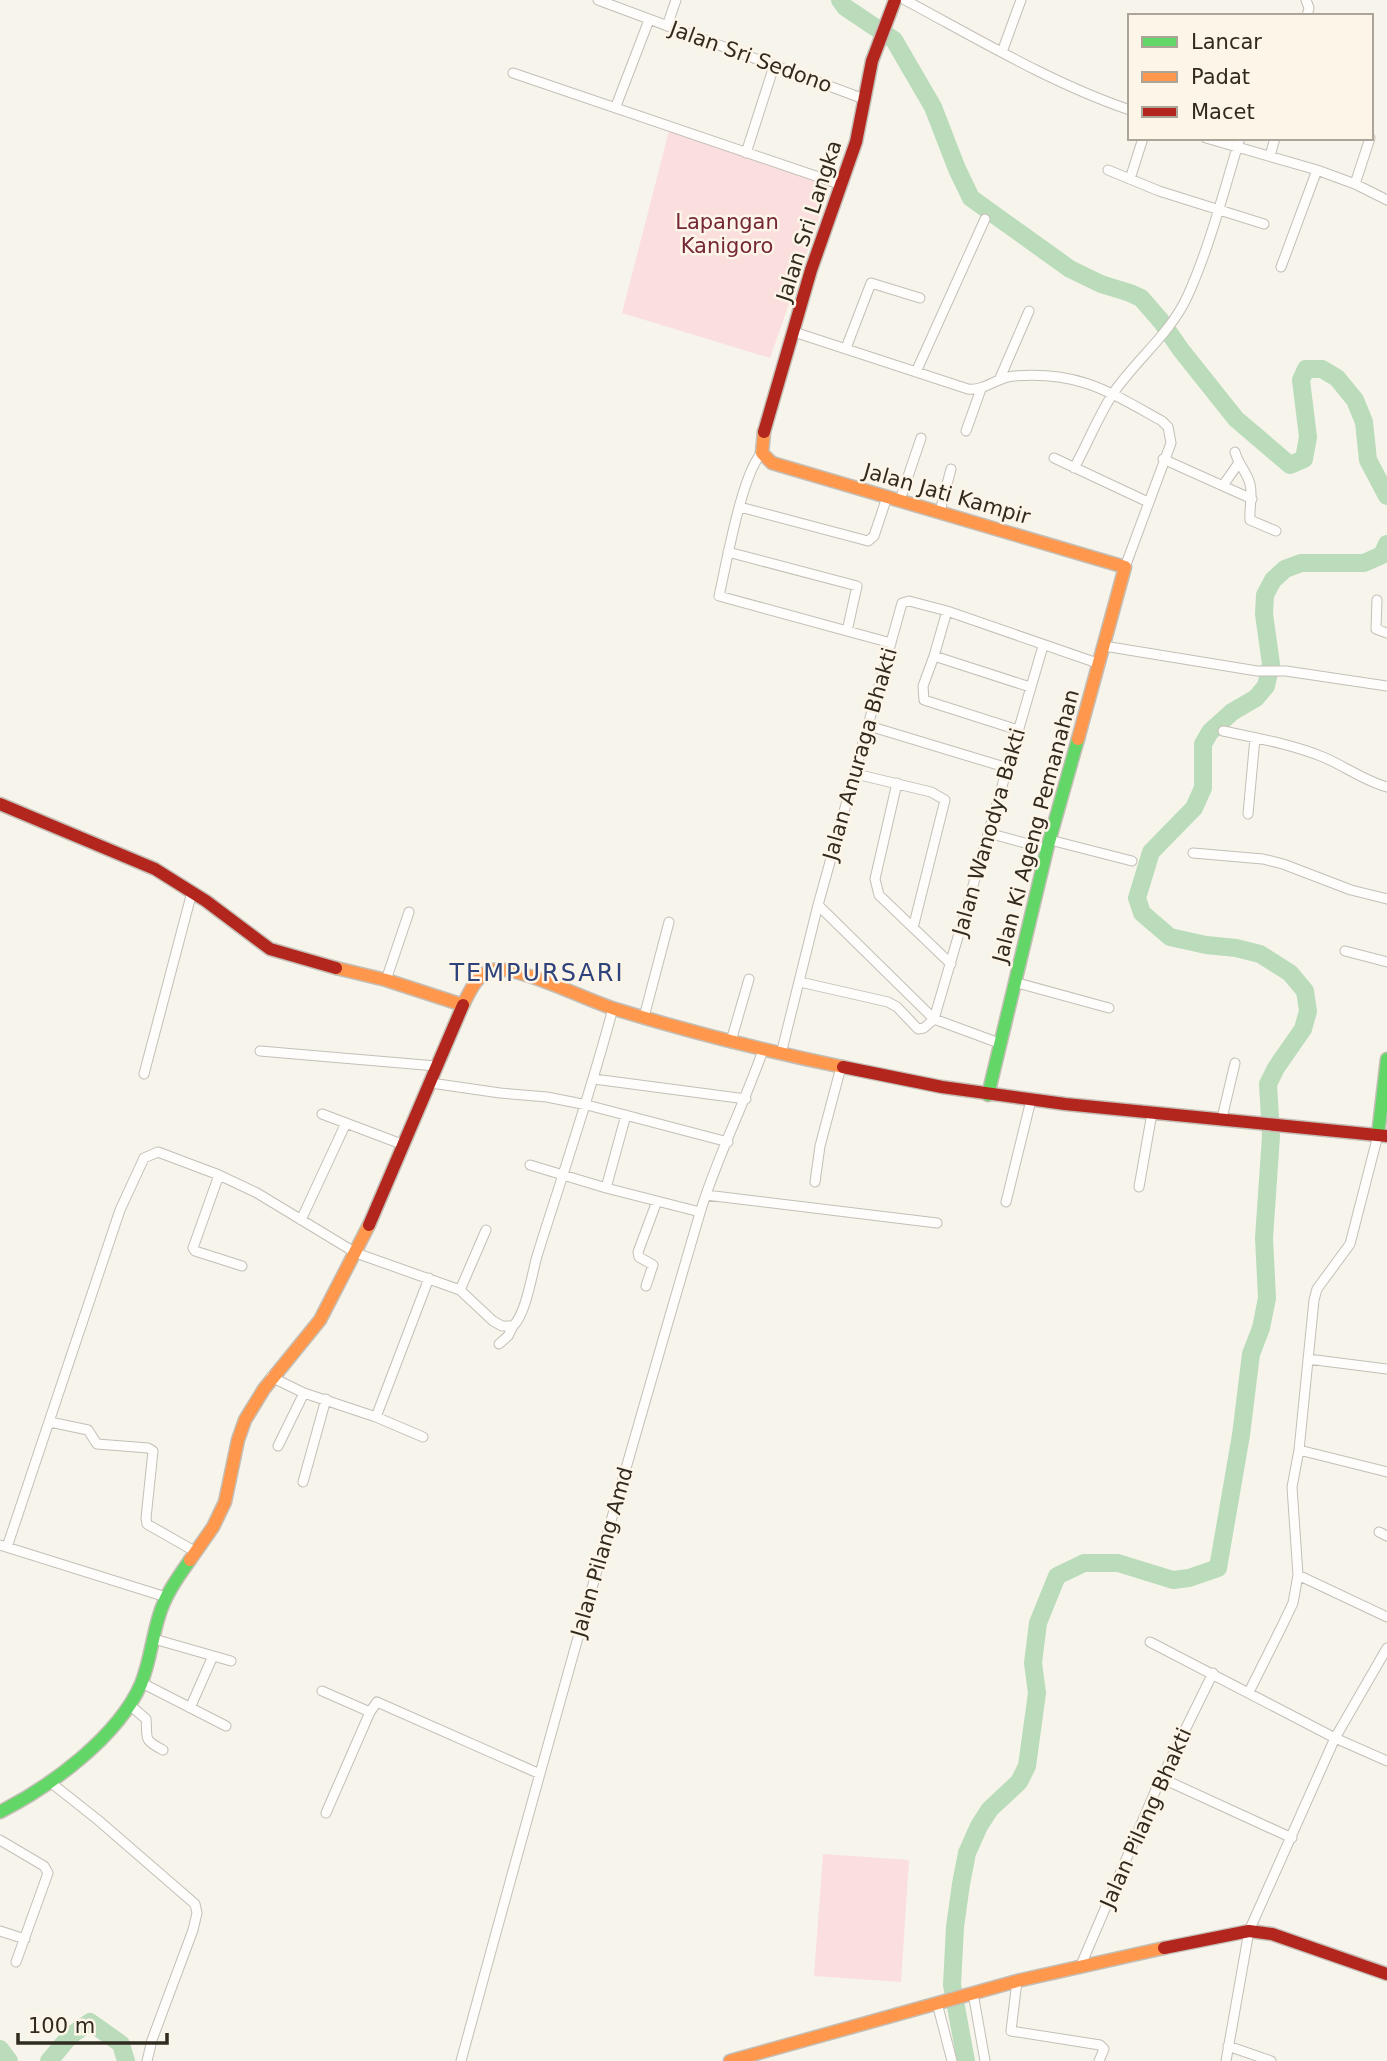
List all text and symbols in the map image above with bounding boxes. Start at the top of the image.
legend [1128,14,1373,140]
street label: Jalan Sri Sedono [665,16,835,97]
text: Lancar [1191,30,1262,54]
text: Padat [1191,65,1250,89]
text: Macet [1191,100,1255,124]
street label: Jalan Sri Langka [771,137,846,307]
park label: Lapangan Kanigoro [675,210,779,258]
street label: Jalan Jati Kampir [859,458,1033,529]
street label: Jalan Anuraga Bhakti [818,645,902,865]
street label: Jalan Ki Ageng Pemanahan [987,687,1084,967]
street label: Jalan Wanodya Bakti [947,725,1030,941]
district label: TEMPURSARI [448,959,625,987]
street label: Jalan Pilang Amd [566,1464,638,1642]
street label: Jalan Pilang Bhakti [1095,1724,1197,1914]
scale bar [18,2002,166,2046]
text: 100 m [28,2014,95,2038]

